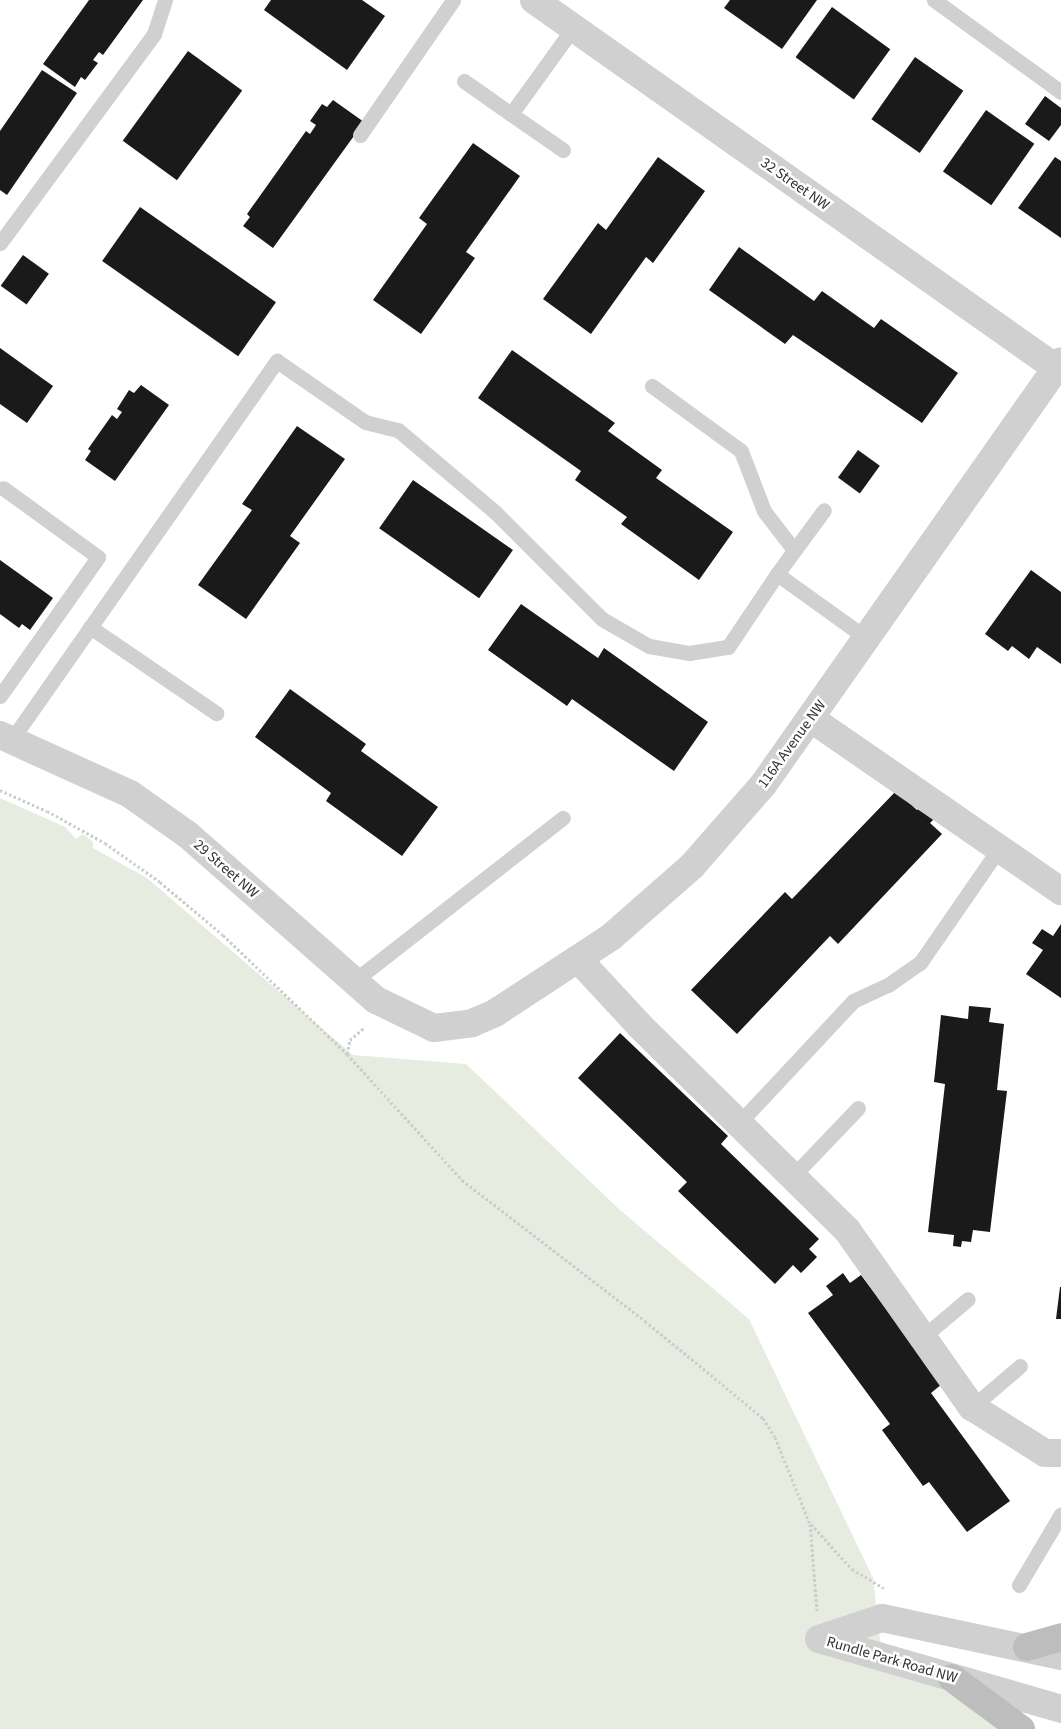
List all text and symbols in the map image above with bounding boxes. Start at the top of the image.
street label: 32 Street NW [757,154,833,214]
street label: 116A Avenue NW [754,697,830,791]
street label: 29 Street NW [190,836,262,902]
street label: Rundle Park Road NW [825,1633,959,1687]

